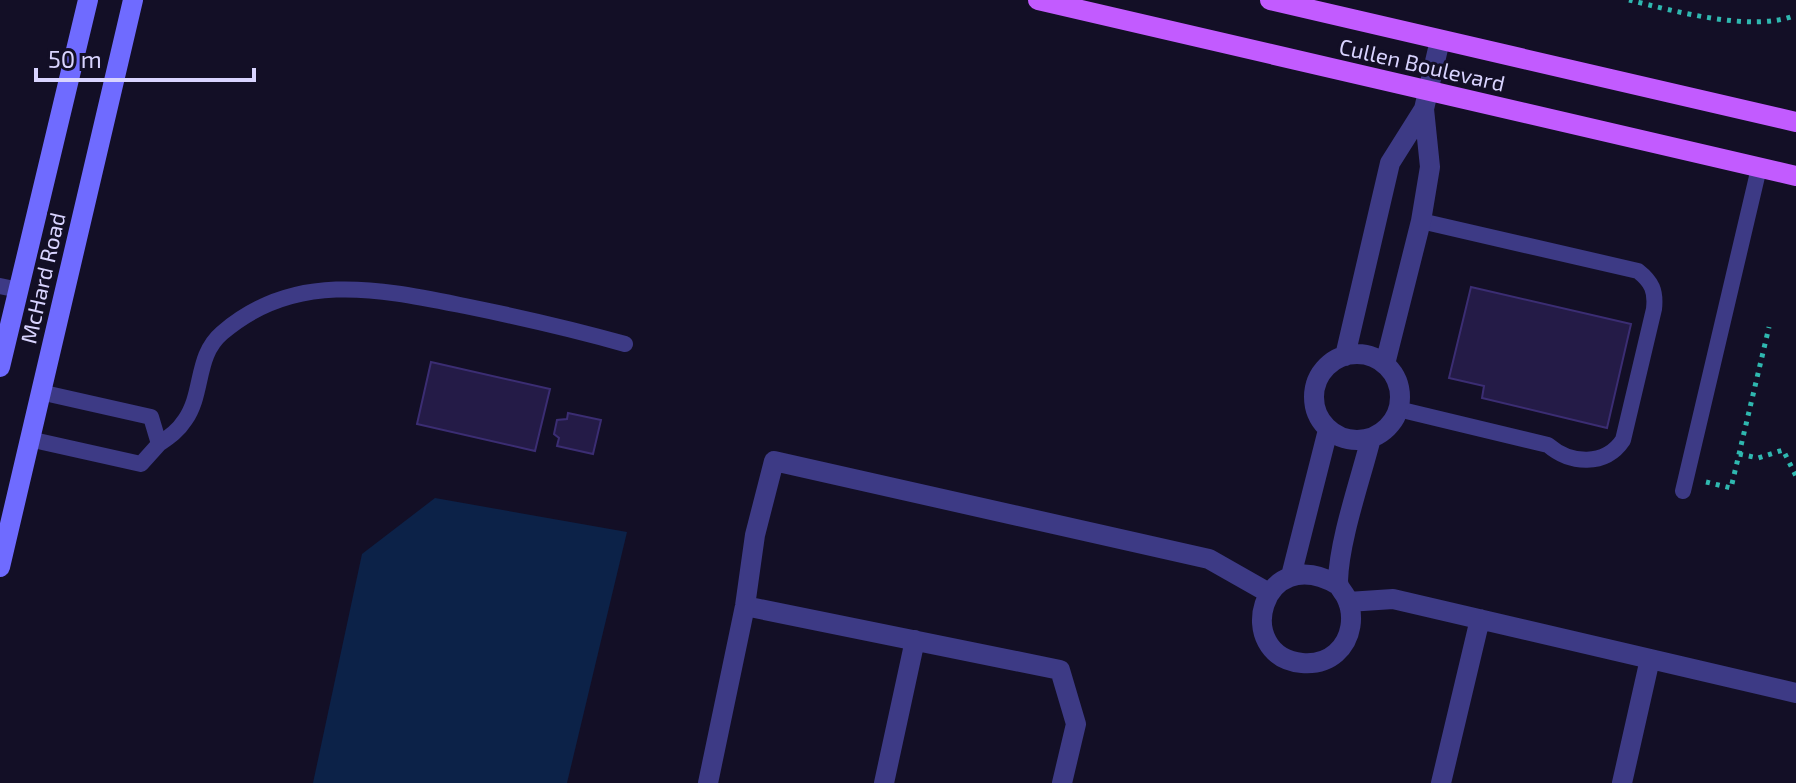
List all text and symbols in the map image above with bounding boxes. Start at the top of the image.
scale bar [36,32,254,82]
street label: Cullen Boulevard [1337,32,1508,96]
text: 50 m [48,44,102,73]
street label: McHard Road [14,210,70,346]

